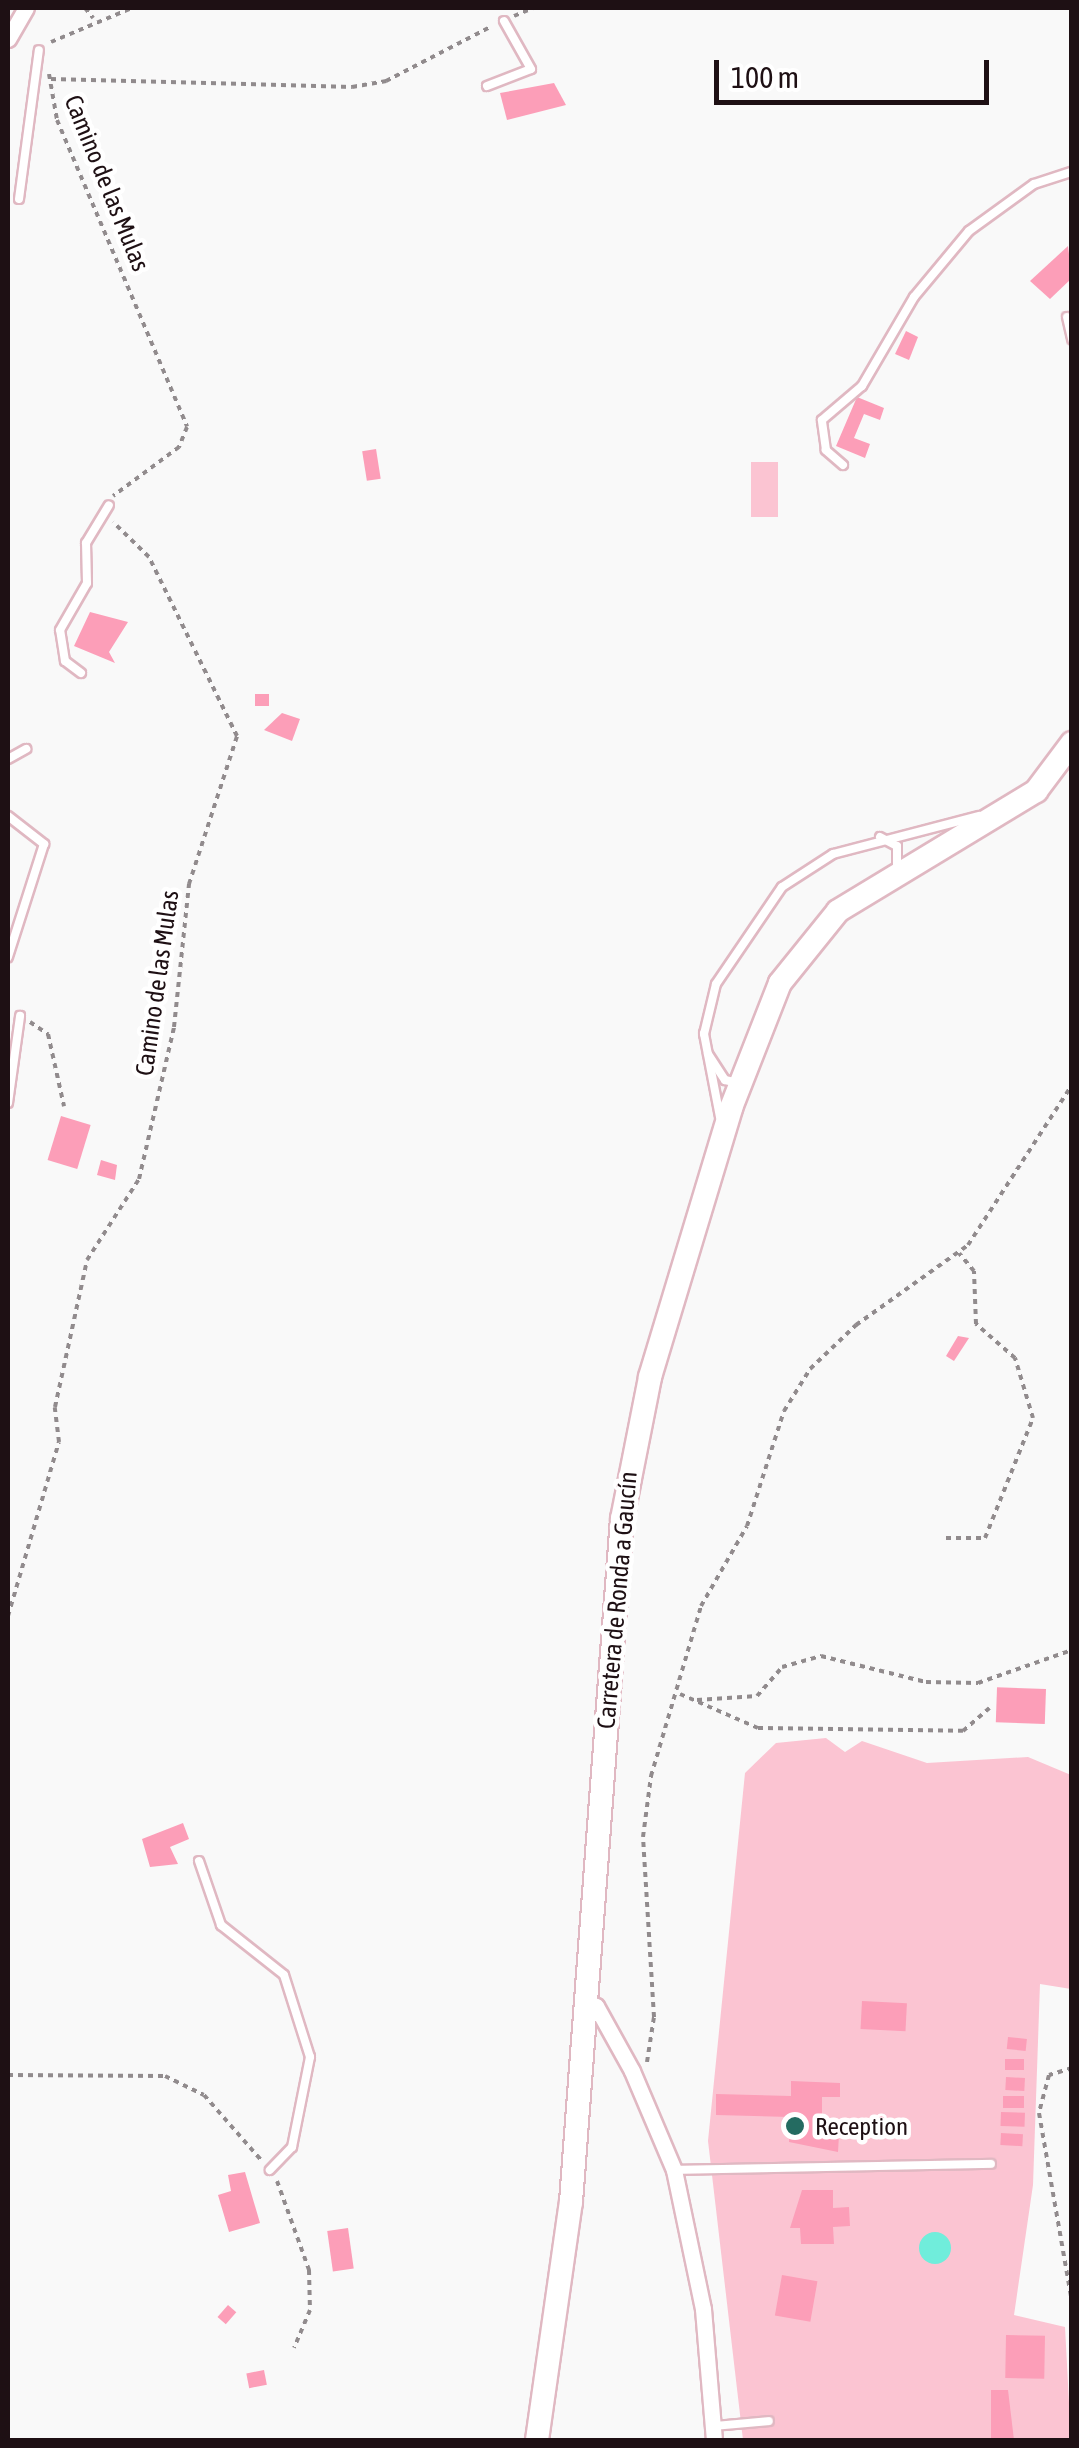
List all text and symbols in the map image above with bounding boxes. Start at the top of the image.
scale bar [719,40,994,102]
text: 100 m [731,60,799,94]
street label: Camino de las Mulas [58,91,156,275]
street label: Camino de las Mulas [129,888,185,1078]
street label: Carretera de Ronda a Gaucín [591,1470,643,1730]
place label: Reception [815,2111,908,2141]
marker: Reception [784,2115,806,2137]

